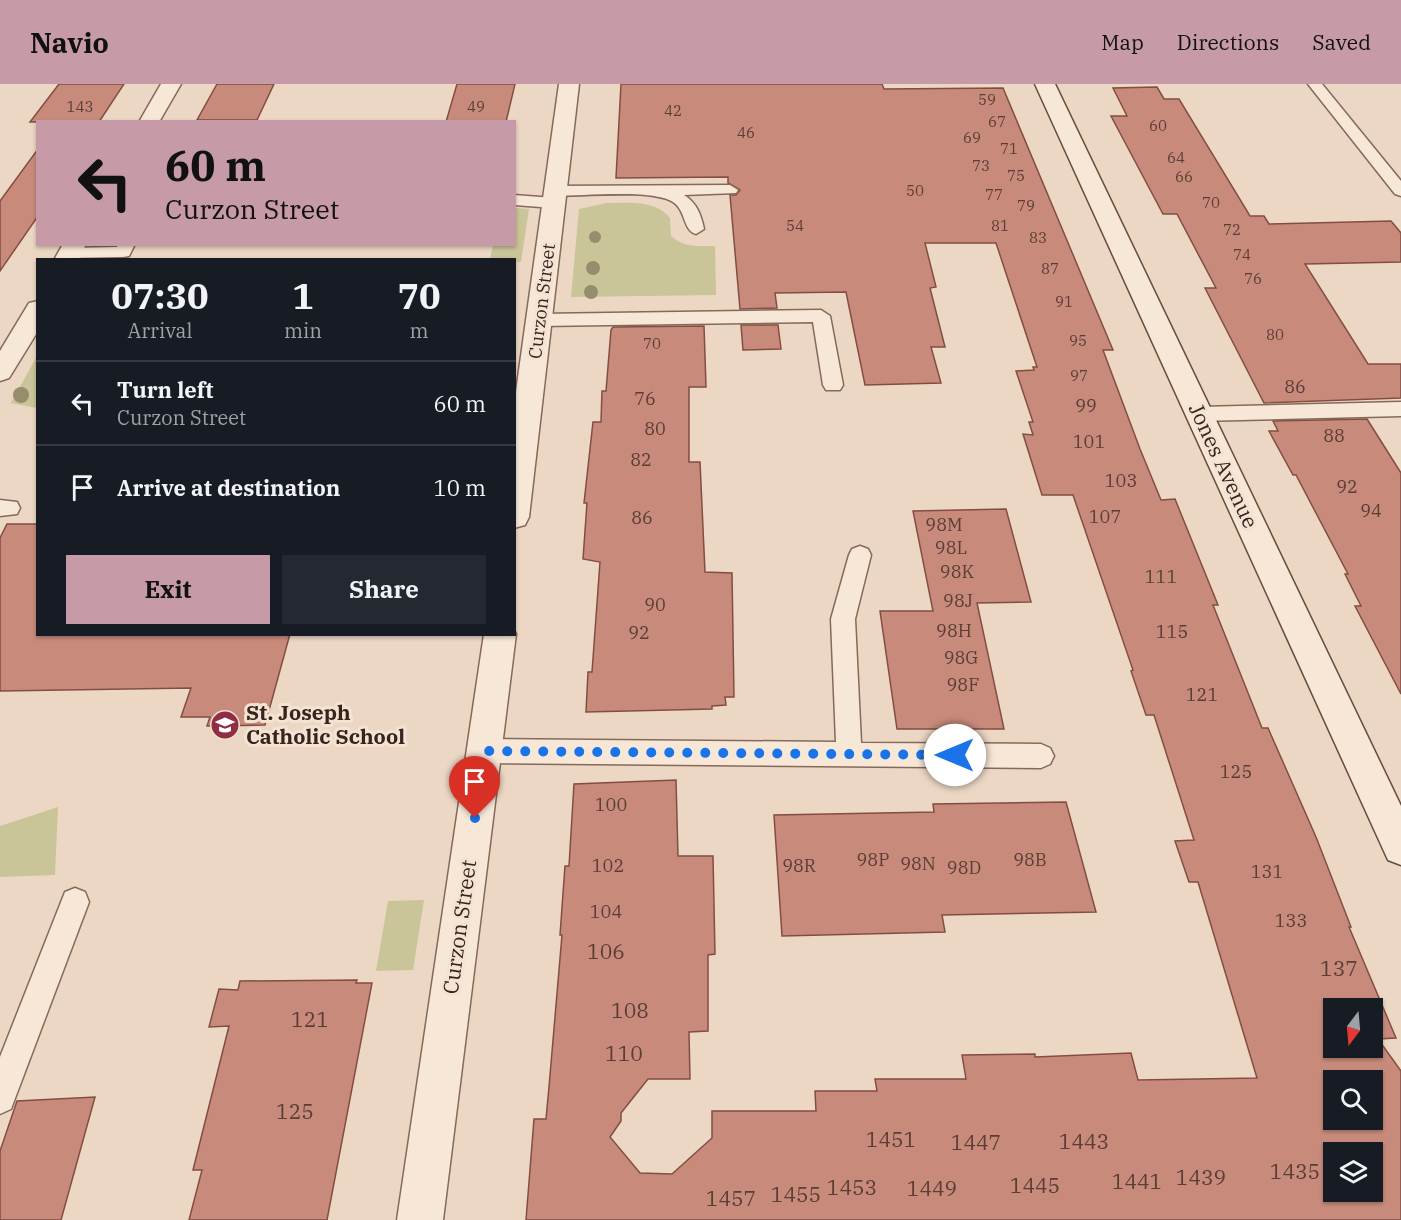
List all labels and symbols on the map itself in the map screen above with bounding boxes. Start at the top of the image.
house number: 59 [978,90,996,109]
house number: 143 [66,97,94,116]
house number: 49 [467,97,485,116]
house number: 42 [664,101,682,120]
house number: 67 [988,112,1006,131]
house number: 60 [1149,116,1167,135]
house number: 46 [737,123,755,142]
house number: 69 [963,128,981,147]
house number: 71 [1000,139,1018,158]
house number: 64 [1167,148,1185,167]
house number: 73 [972,156,990,175]
house number: 75 [1007,166,1025,185]
house number: 66 [1175,167,1193,186]
house number: 50 [906,181,924,200]
house number: 77 [985,185,1003,204]
house number: 70 [1202,193,1220,212]
house number: 79 [1017,196,1035,215]
house number: 54 [786,216,804,235]
house number: 81 [991,216,1009,235]
house number: 72 [1223,220,1241,239]
house number: 83 [1029,228,1047,247]
street label: Curzon Street [523,242,560,360]
house number: 74 [1233,245,1251,264]
house number: 87 [1041,259,1059,278]
house number: 76 [1244,269,1262,288]
house number: 91 [1055,292,1073,311]
house number: 80 [1266,325,1284,344]
house number: 95 [1069,331,1087,350]
house number: 70 [643,334,661,353]
house number: 97 [1070,366,1088,385]
house number: 86 [1284,375,1306,398]
house number: 76 [634,387,656,410]
house number: 99 [1075,394,1097,417]
street label: Jones Avenue [1183,399,1265,533]
house number: 80 [644,417,666,440]
house number: 88 [1323,424,1345,447]
house number: 101 [1073,430,1105,453]
house number: 82 [630,448,652,471]
house number: 103 [1105,469,1137,492]
house number: 92 [1336,475,1358,498]
house number: 94 [1360,499,1382,522]
house number: 107 [1089,505,1121,528]
house number: 86 [631,506,653,529]
house number: 98M [925,513,963,536]
house number: 98L [935,536,967,559]
house number: 98K [940,560,974,583]
house number: 111 [1145,565,1177,588]
house number: 98J [943,589,973,612]
house number: 90 [644,593,666,616]
house number: 98H [936,619,972,642]
house number: 115 [1156,620,1188,643]
house number: 92 [628,621,650,644]
house number: 98G [944,646,978,669]
house number: 98F [947,673,979,696]
house number: 121 [1186,683,1218,706]
place label: St. Joseph Catholic School [246,698,405,750]
school or university icon: St. Joseph Catholic School [209,709,241,741]
position arrow [923,723,987,787]
pin [449,756,500,818]
house number: 125 [1220,760,1252,783]
house number: 100 [595,793,627,816]
house number: 98P [857,848,889,871]
house number: 98B [1013,848,1047,871]
house number: 98N [900,852,936,875]
house number: 102 [592,854,624,877]
house number: 98R [782,854,816,877]
house number: 98D [947,856,981,879]
street label: Curzon Street [436,858,482,996]
house number: 131 [1251,860,1283,883]
house number: 104 [590,900,622,923]
house number: 133 [1275,909,1307,932]
house number: 106 [587,937,625,965]
house number: 137 [1320,954,1358,982]
house number: 108 [611,996,649,1024]
north arrow [1323,998,1383,1058]
house number: 121 [291,1005,329,1033]
house number: 110 [605,1039,643,1067]
house number: 125 [276,1097,314,1125]
house number: 1451 [866,1125,916,1153]
house number: 1443 [1059,1127,1109,1155]
house number: 1447 [951,1128,1001,1156]
house number: 1435 [1270,1157,1320,1185]
house number: 1439 [1176,1163,1226,1191]
house number: 1441 [1112,1167,1162,1195]
house number: 1445 [1010,1171,1060,1199]
house number: 1453 [827,1173,877,1201]
house number: 1449 [907,1174,957,1202]
house number: 1455 [771,1180,821,1208]
house number: 1457 [706,1184,756,1212]

